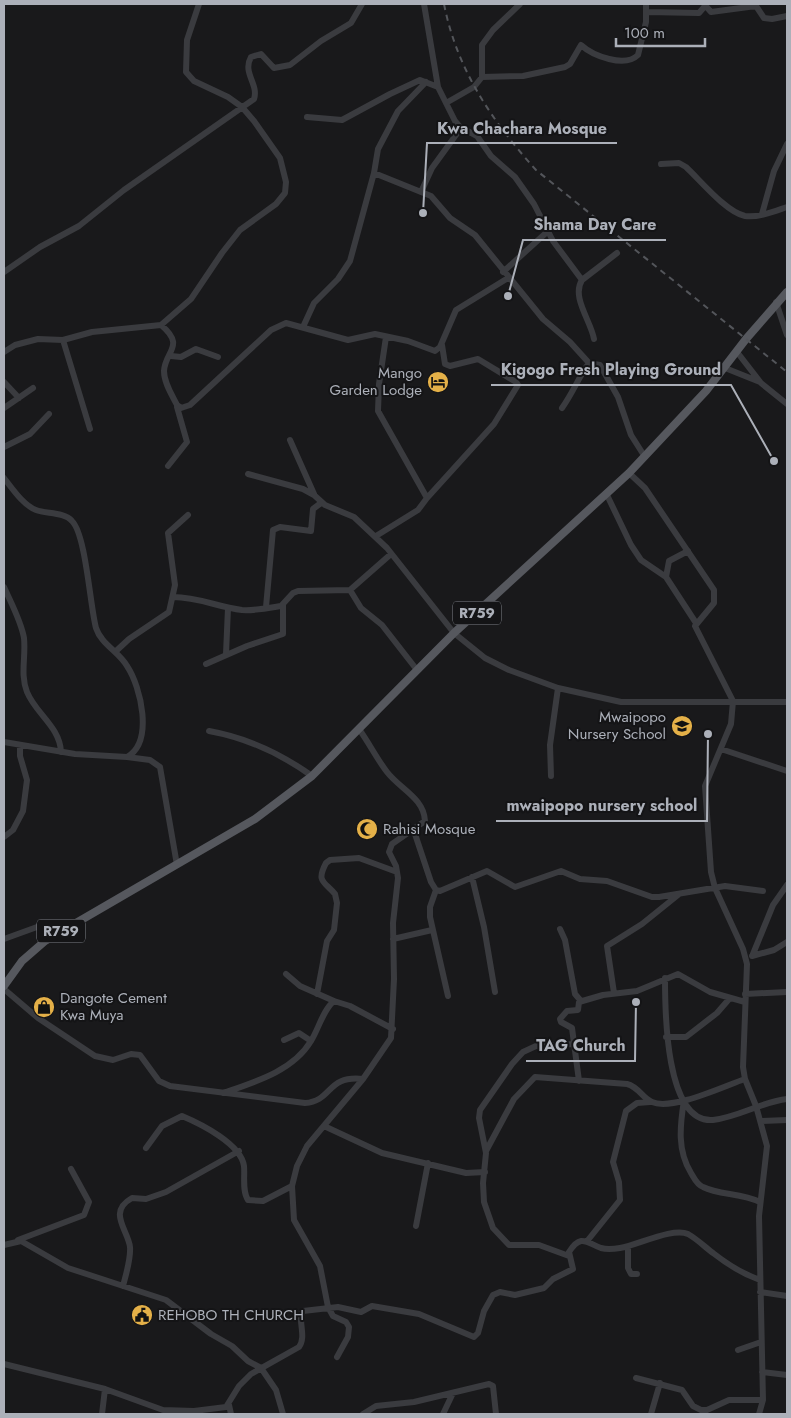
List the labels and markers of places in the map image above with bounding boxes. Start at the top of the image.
callout: Kwa Chachara Mosque [427,112,617,143]
callout: Shama Day Care [523,209,666,240]
callout: Kigogo Fresh Playing Ground [491,354,731,385]
place label: Mango Garden Lodge [330,362,422,401]
hotel icon: Mango Garden Lodge [426,370,450,394]
place label: Mwaipopo Nursery School [568,706,666,745]
school or university icon: Mwaipopo Nursery School [670,714,694,738]
callout: mwaipopo nursery school [496,790,707,821]
mosque icon: Rahisi Mosque [355,817,379,841]
place label: Rahisi Mosque [383,818,476,840]
place label: Dangote Cement Kwa Muya [60,987,167,1026]
shop icon: Dangote Cement Kwa Muya [32,995,56,1019]
callout: TAG Church [526,1030,635,1061]
public building icon: REHOBO TH CHURCH [130,1303,154,1327]
place label: REHOBO TH CHURCH [158,1304,304,1326]

